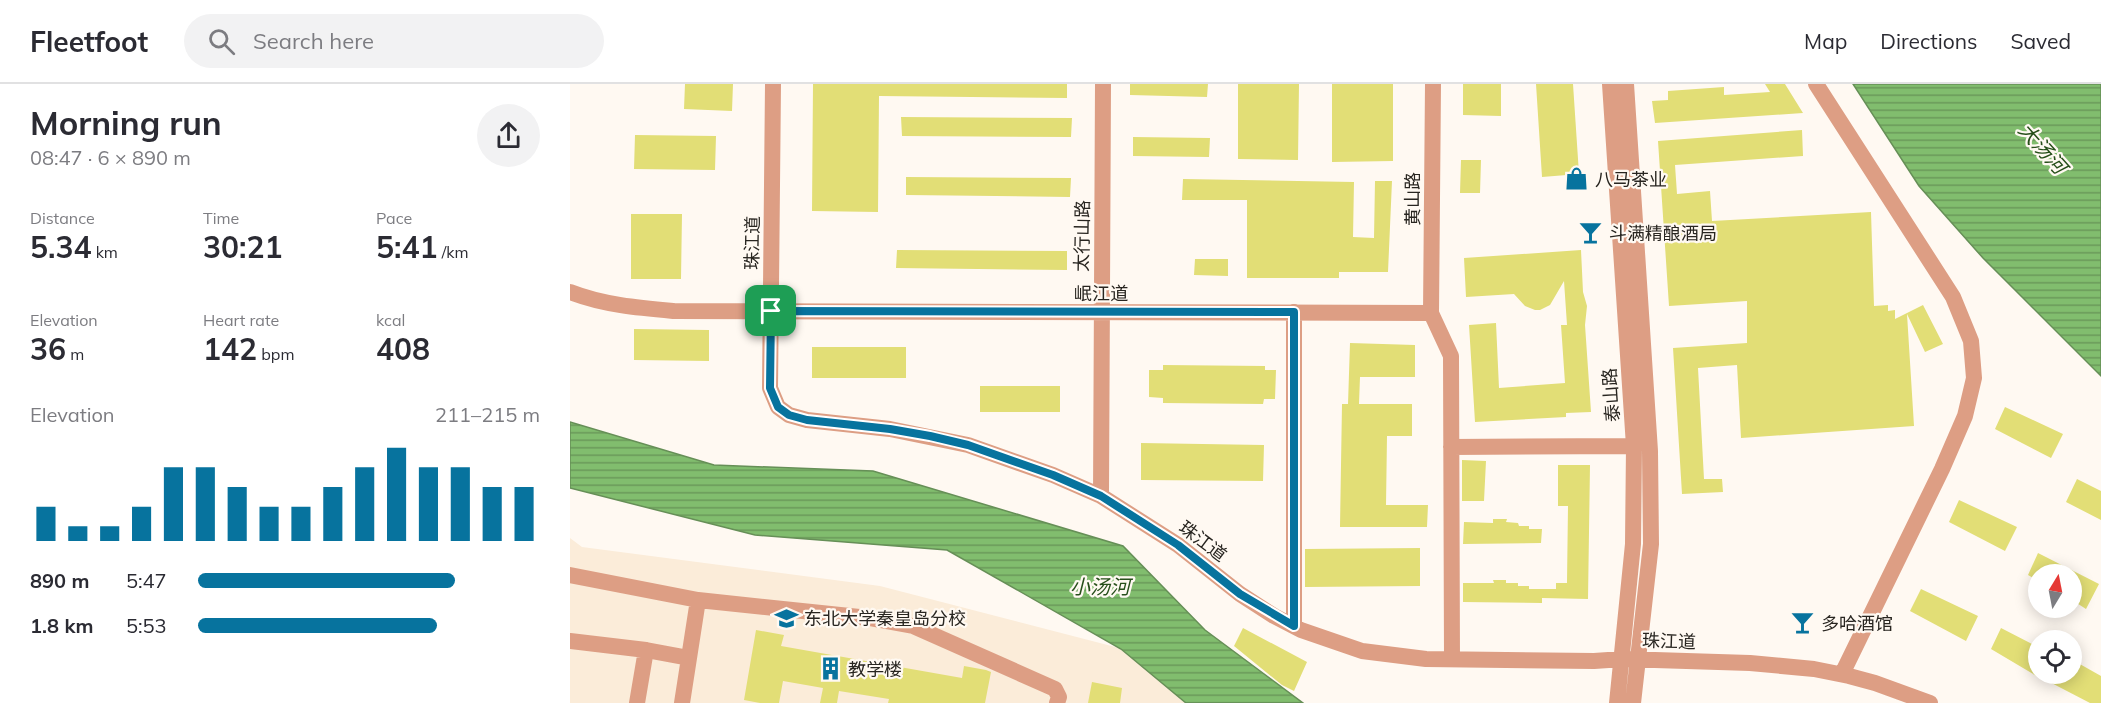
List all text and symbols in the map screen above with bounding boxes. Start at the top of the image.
search box [184,14,604,68]
text: Fleetfoot [30,24,148,59]
icon: search [205,25,238,58]
text: Search here [253,27,374,55]
text: Map [1804,28,1847,54]
text: Directions [1880,28,1977,54]
text: Saved [2010,28,2071,54]
text: Morning run [30,102,222,143]
button: share [477,104,540,167]
water label: 大汤河 [2014,117,2075,182]
text: 08:47 · 6 × 890 m [30,145,191,170]
shop icon: 八马茶业 [1564,166,1590,192]
place label: 八马茶业 [1595,168,1667,191]
street label: 黄山路 [1401,172,1424,226]
street label: 太行山路 [1070,200,1094,272]
text: Distance [30,208,95,228]
text: Time [203,208,239,228]
text: Pace [376,208,412,228]
street label: 珠江道 [740,216,764,270]
bar icon: 斗满精酿酒局 [1578,220,1604,246]
place label: 斗满精酿酒局 [1609,222,1717,245]
text: 5.34 [30,228,91,266]
text: 30:21 [203,228,282,266]
text: 5:41 [376,228,437,266]
text: km [91,242,118,262]
text: /km [437,242,468,262]
street label: 岷江道 [1074,282,1128,305]
pin [745,285,796,336]
icon: arrive [754,294,787,327]
text: Elevation [30,310,98,330]
text: Heart rate [203,310,279,330]
text: kcal [376,310,405,330]
text: 36 [30,330,66,368]
text: 142 [203,330,257,368]
text: 408 [376,330,430,368]
text: m [66,344,84,364]
text: bpm [257,344,294,364]
street label: 泰山路 [1598,367,1624,423]
text: Elevation [30,402,115,427]
text: 211–215 m [435,402,540,427]
street label: 珠江道 [1175,516,1231,566]
north arrow [2028,564,2082,618]
map controls [2028,564,2082,684]
text: 890 m [30,568,89,593]
text: 5:47 [126,568,167,593]
water label: 小汤河 [1070,574,1134,599]
school or university icon: 东北大学秦皇岛分校 [773,605,799,631]
place label: 东北大学秦皇岛分校 [804,607,966,630]
bar icon: 多哈酒馆 [1790,610,1816,636]
place label: 多哈酒馆 [1821,612,1893,635]
text: 1.8 km [30,613,93,638]
text: 5:53 [126,613,167,638]
street label: 珠江道 [1642,629,1696,653]
button: locate [2028,630,2082,684]
building icon: 教学楼 [817,656,843,682]
place label: 教学楼 [848,658,902,681]

